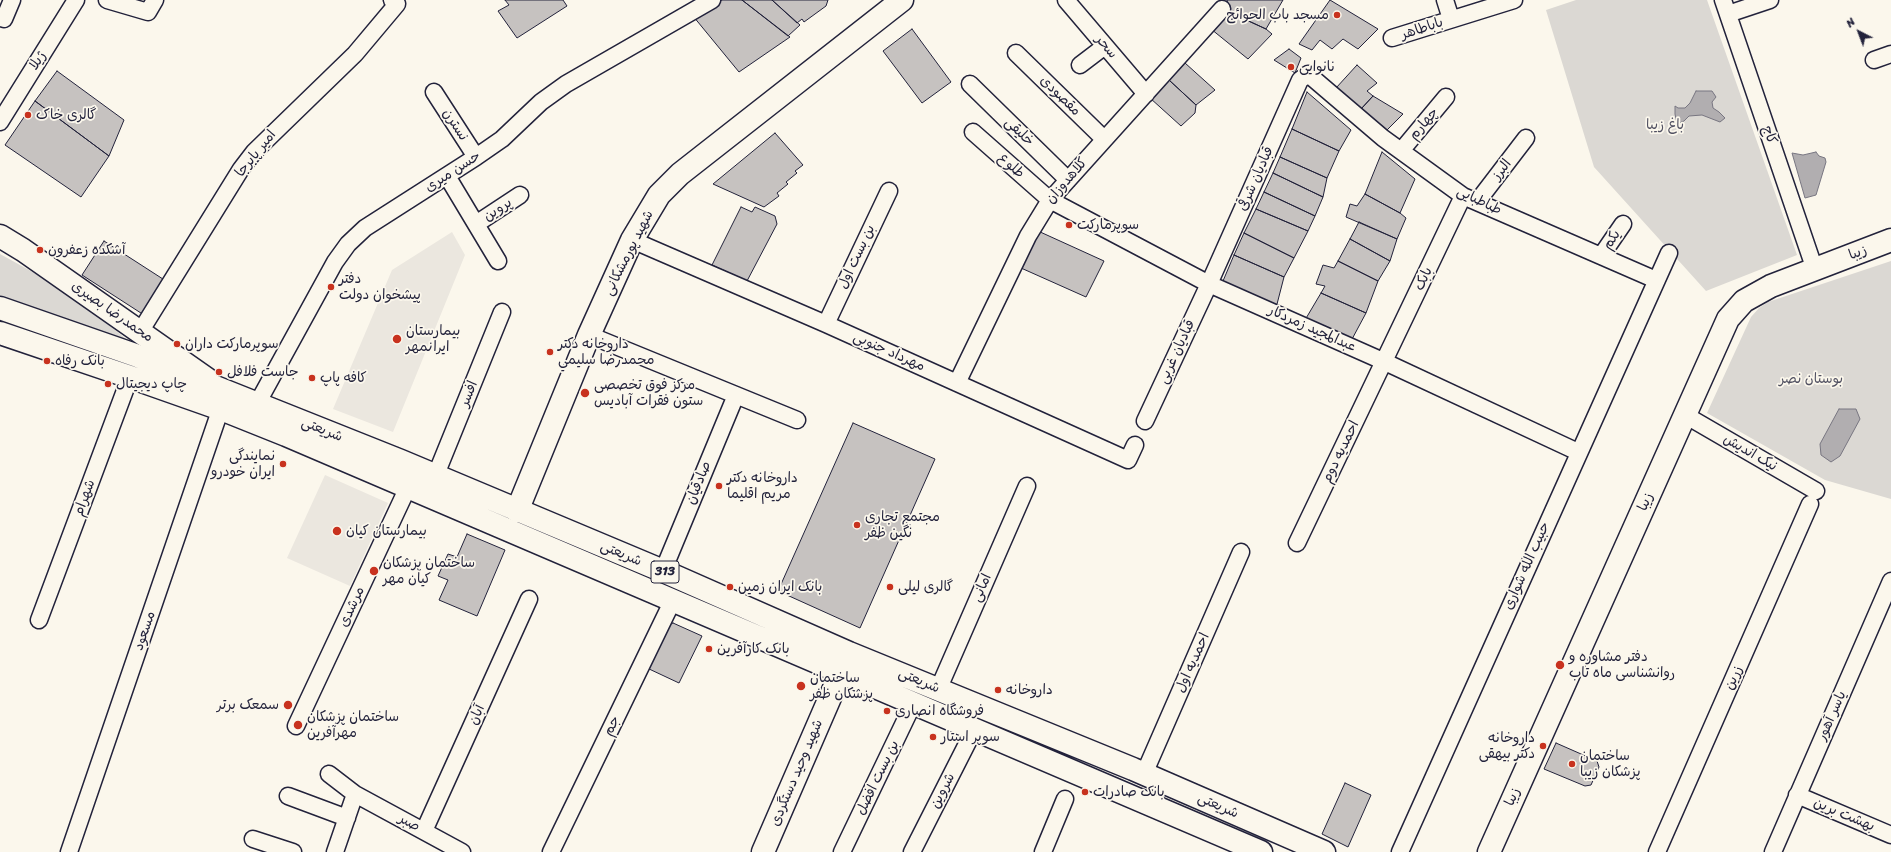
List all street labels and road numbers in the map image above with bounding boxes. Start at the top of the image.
street label: باباطاهر [1399,14,1445,44]
street label: سحر [1091,32,1121,62]
street label: ژیلا [26,48,50,74]
street label: مقصودی [1036,72,1084,120]
street label: چهارم [1406,104,1442,144]
street label: نسترن [438,106,472,144]
street label: خلیقی [1001,114,1037,150]
street label: کاج [1758,124,1780,146]
street label: امیر پابرجا [232,127,280,181]
street label: قبادیان شرقی [1234,144,1278,214]
street label: حسن میری [422,148,484,196]
street label: طلوع [994,150,1028,182]
street label: کلاهدوزان [1043,155,1091,207]
street label: البرز [1489,156,1515,184]
street label: طباطبایی [1454,183,1504,219]
street label: پروین [481,195,515,225]
street label: شهید پورمشکانی [600,208,658,298]
street label: بن بست اول [835,222,879,292]
street label: یکم [1599,227,1625,253]
street label: زیبا [1846,242,1870,264]
street label: بابک [1411,264,1437,294]
street label: محمدرضا بصیری [68,278,156,346]
street label: عبدالمجید زمردکار [1266,302,1358,356]
street label: قبادیان غربی [1155,317,1199,387]
street label: مهرداد جنوبی [851,329,927,375]
street label: افسر [456,379,482,409]
street label: شریعتی [299,414,345,446]
street label: احمدیه دوم [1319,418,1363,486]
street label: نیک اندیش [1720,431,1780,475]
street label: صادقیان [683,459,715,507]
street label: شهرام [71,477,99,519]
street label: زیبا [1635,490,1657,514]
street label: حبیب الله شواری [1500,520,1554,612]
street label: شریعتی [598,538,644,570]
road number: 313 [651,561,679,583]
street label: امانی [968,571,996,605]
street label: مرشدی [335,584,369,630]
street label: مسعود [130,609,160,653]
street label: احمدیه اول [1172,630,1214,696]
street label: زرین [1721,663,1747,693]
street label: شریعتی [896,665,942,697]
street label: یاسر آهور [1814,688,1850,744]
street label: آبان [465,702,489,728]
street label: جم [600,713,624,739]
street label: شهید وحید دستگردی [767,717,827,829]
street label: بن بست افضل [853,738,903,818]
street label: شروین [927,771,959,811]
street label: زیبا [1502,785,1524,809]
street label: شریعتی [1195,790,1241,822]
street label: بهشت برین [1811,795,1877,835]
street label: صبر [395,810,423,836]

